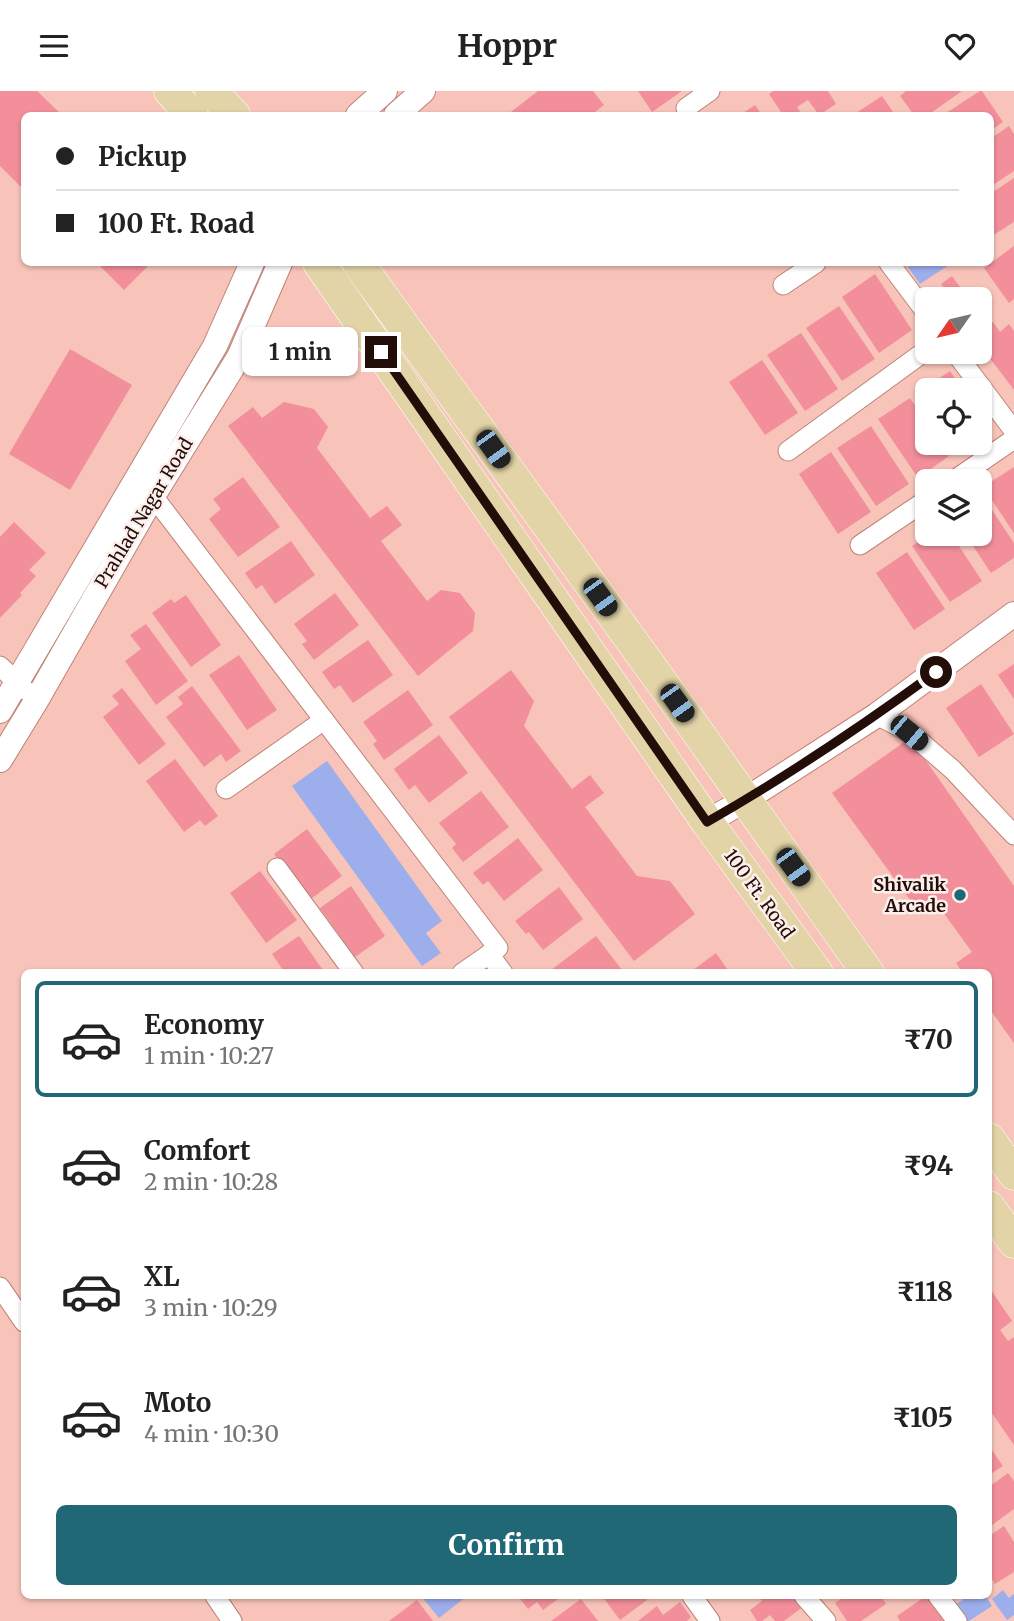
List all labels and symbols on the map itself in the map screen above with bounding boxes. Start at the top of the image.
north arrow [915,287,992,364]
callout: 1 min [241,327,356,377]
route end [365,336,397,368]
car [473,426,514,472]
street label: Prahlad Nagar Road [90,433,198,592]
car [580,574,621,620]
route start [920,656,952,688]
car [657,680,698,726]
car [887,711,932,755]
street label: 100 Ft. Road [719,844,800,943]
car [773,844,814,890]
place label: Shivalik Arcade [873,873,946,917]
marker: Shivalik Arcade [952,887,968,903]

